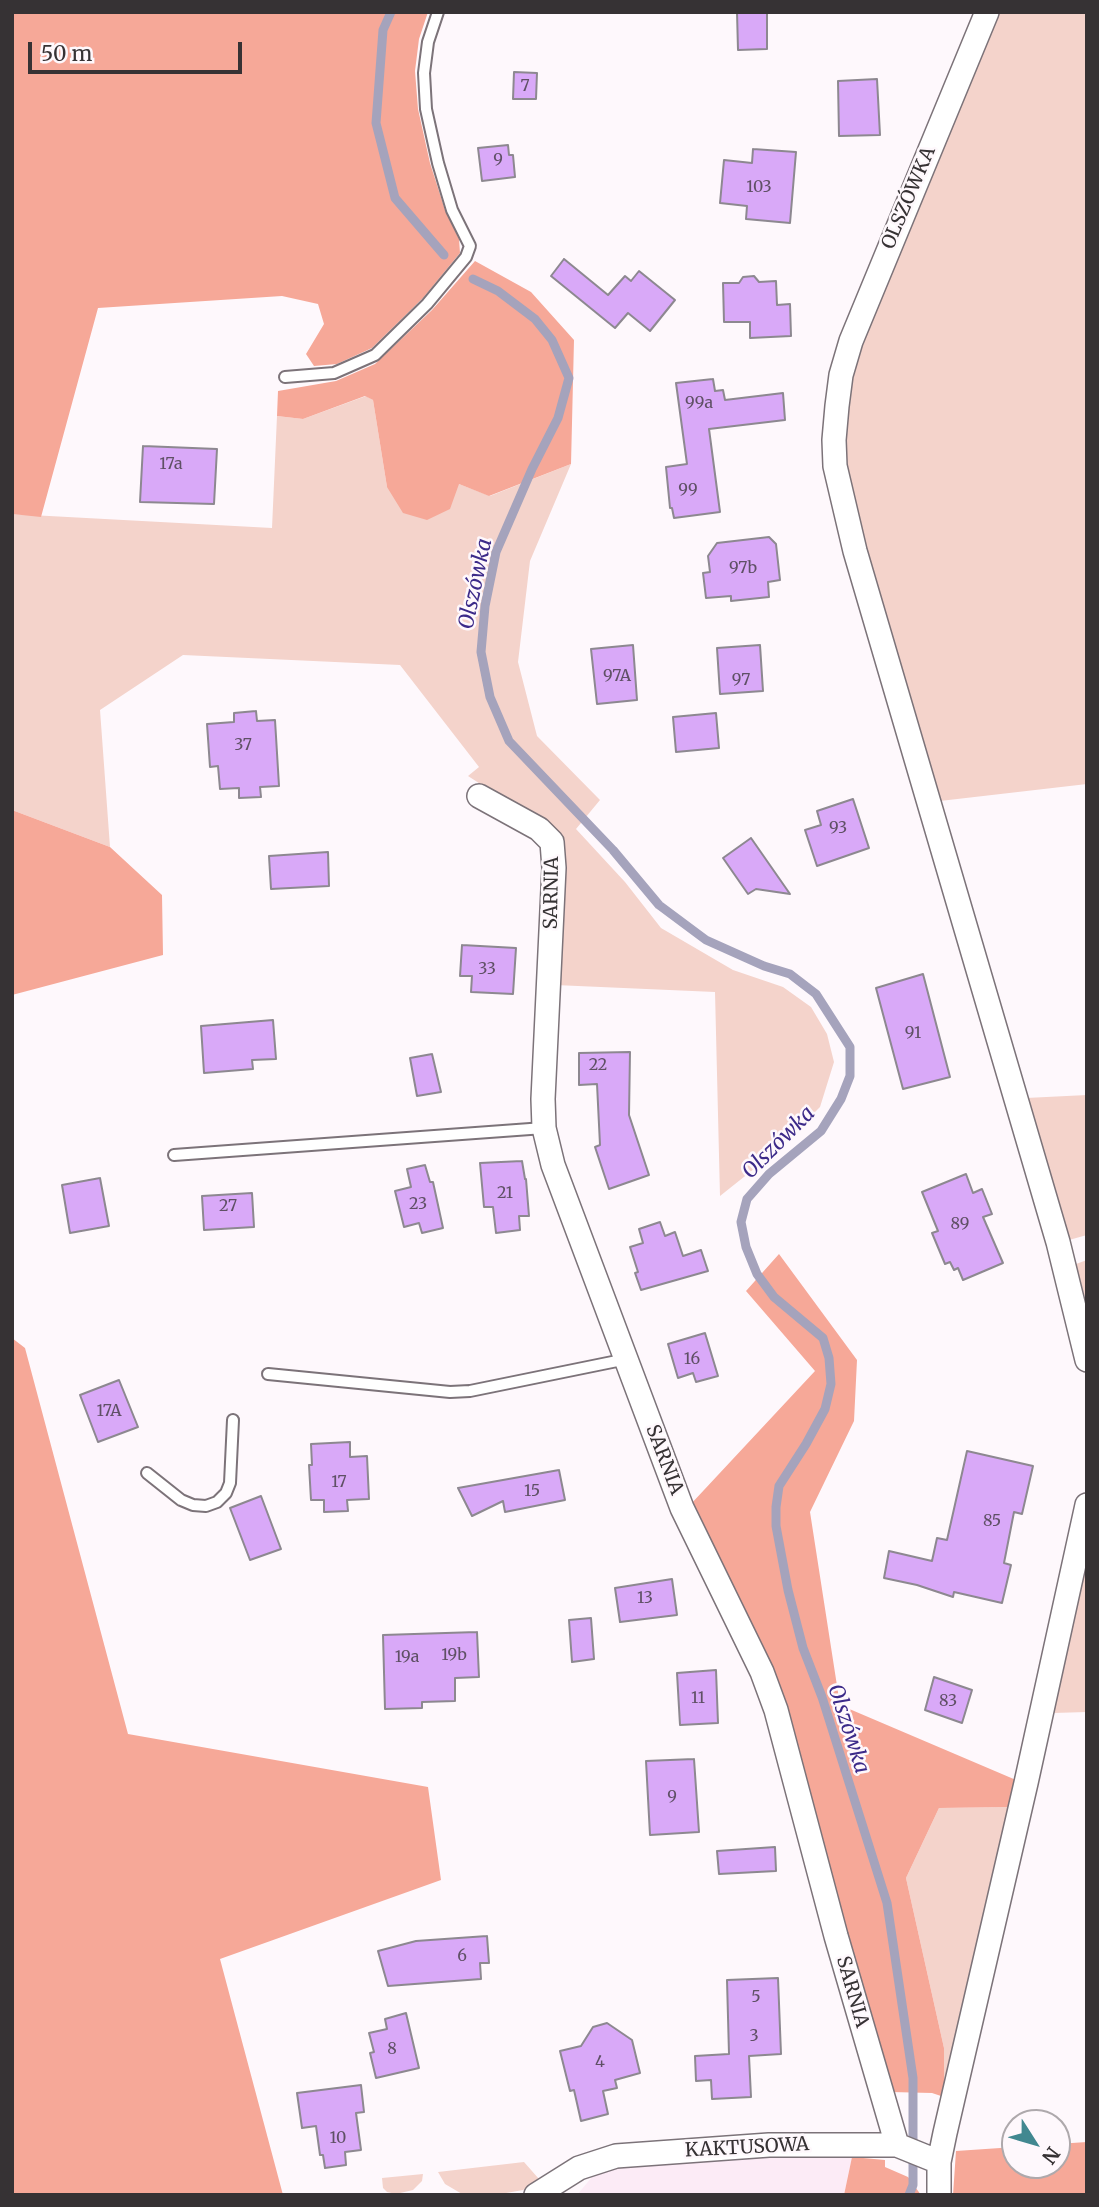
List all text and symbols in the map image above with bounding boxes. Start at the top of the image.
scale bar [32,28,245,72]
text: 50 m [41,40,92,67]
house number: 7 [520,76,530,96]
street label: OLSZÓWKA [877,143,941,253]
house number: 9 [493,150,503,170]
house number: 103 [746,177,772,197]
house number: 99a [685,393,713,413]
house number: 17a [159,454,183,474]
house number: 99 [678,480,698,500]
water label: Olszówka [454,536,498,632]
house number: 97b [729,558,757,578]
house number: 97A [603,666,631,686]
house number: 97 [732,670,750,690]
house number: 37 [234,735,252,755]
house number: 93 [829,818,847,838]
street label: SARNIA [540,856,564,930]
house number: 33 [478,959,496,979]
house number: 91 [905,1023,921,1043]
house number: 22 [589,1055,607,1075]
water label: Olszówka [738,1102,820,1184]
house number: 21 [497,1183,513,1203]
house number: 23 [409,1194,427,1214]
house number: 27 [219,1196,237,1216]
house number: 89 [951,1214,969,1234]
house number: 16 [684,1349,700,1369]
house number: 17A [96,1401,122,1421]
street label: SARNIA [640,1422,688,1498]
house number: 17 [331,1472,347,1492]
house number: 15 [524,1481,540,1501]
house number: 85 [983,1511,1001,1531]
house number: 13 [637,1588,653,1608]
house number: 19b [441,1645,467,1665]
house number: 19a [395,1647,419,1667]
water label: Olszówka [822,1681,874,1777]
house number: 11 [691,1688,705,1708]
house number: 83 [939,1691,957,1711]
house number: 9 [667,1787,677,1807]
house number: 6 [457,1946,467,1966]
street label: SARNIA [831,1954,873,2030]
house number: 5 [751,1987,761,2007]
house number: 3 [749,2026,759,2046]
house number: 8 [387,2039,397,2059]
house number: 4 [595,2052,605,2072]
north arrow [1001,2109,1071,2179]
house number: 10 [330,2128,346,2148]
street label: KAKTUSOWA [684,2133,810,2163]
text: N [1037,2142,1065,2169]

